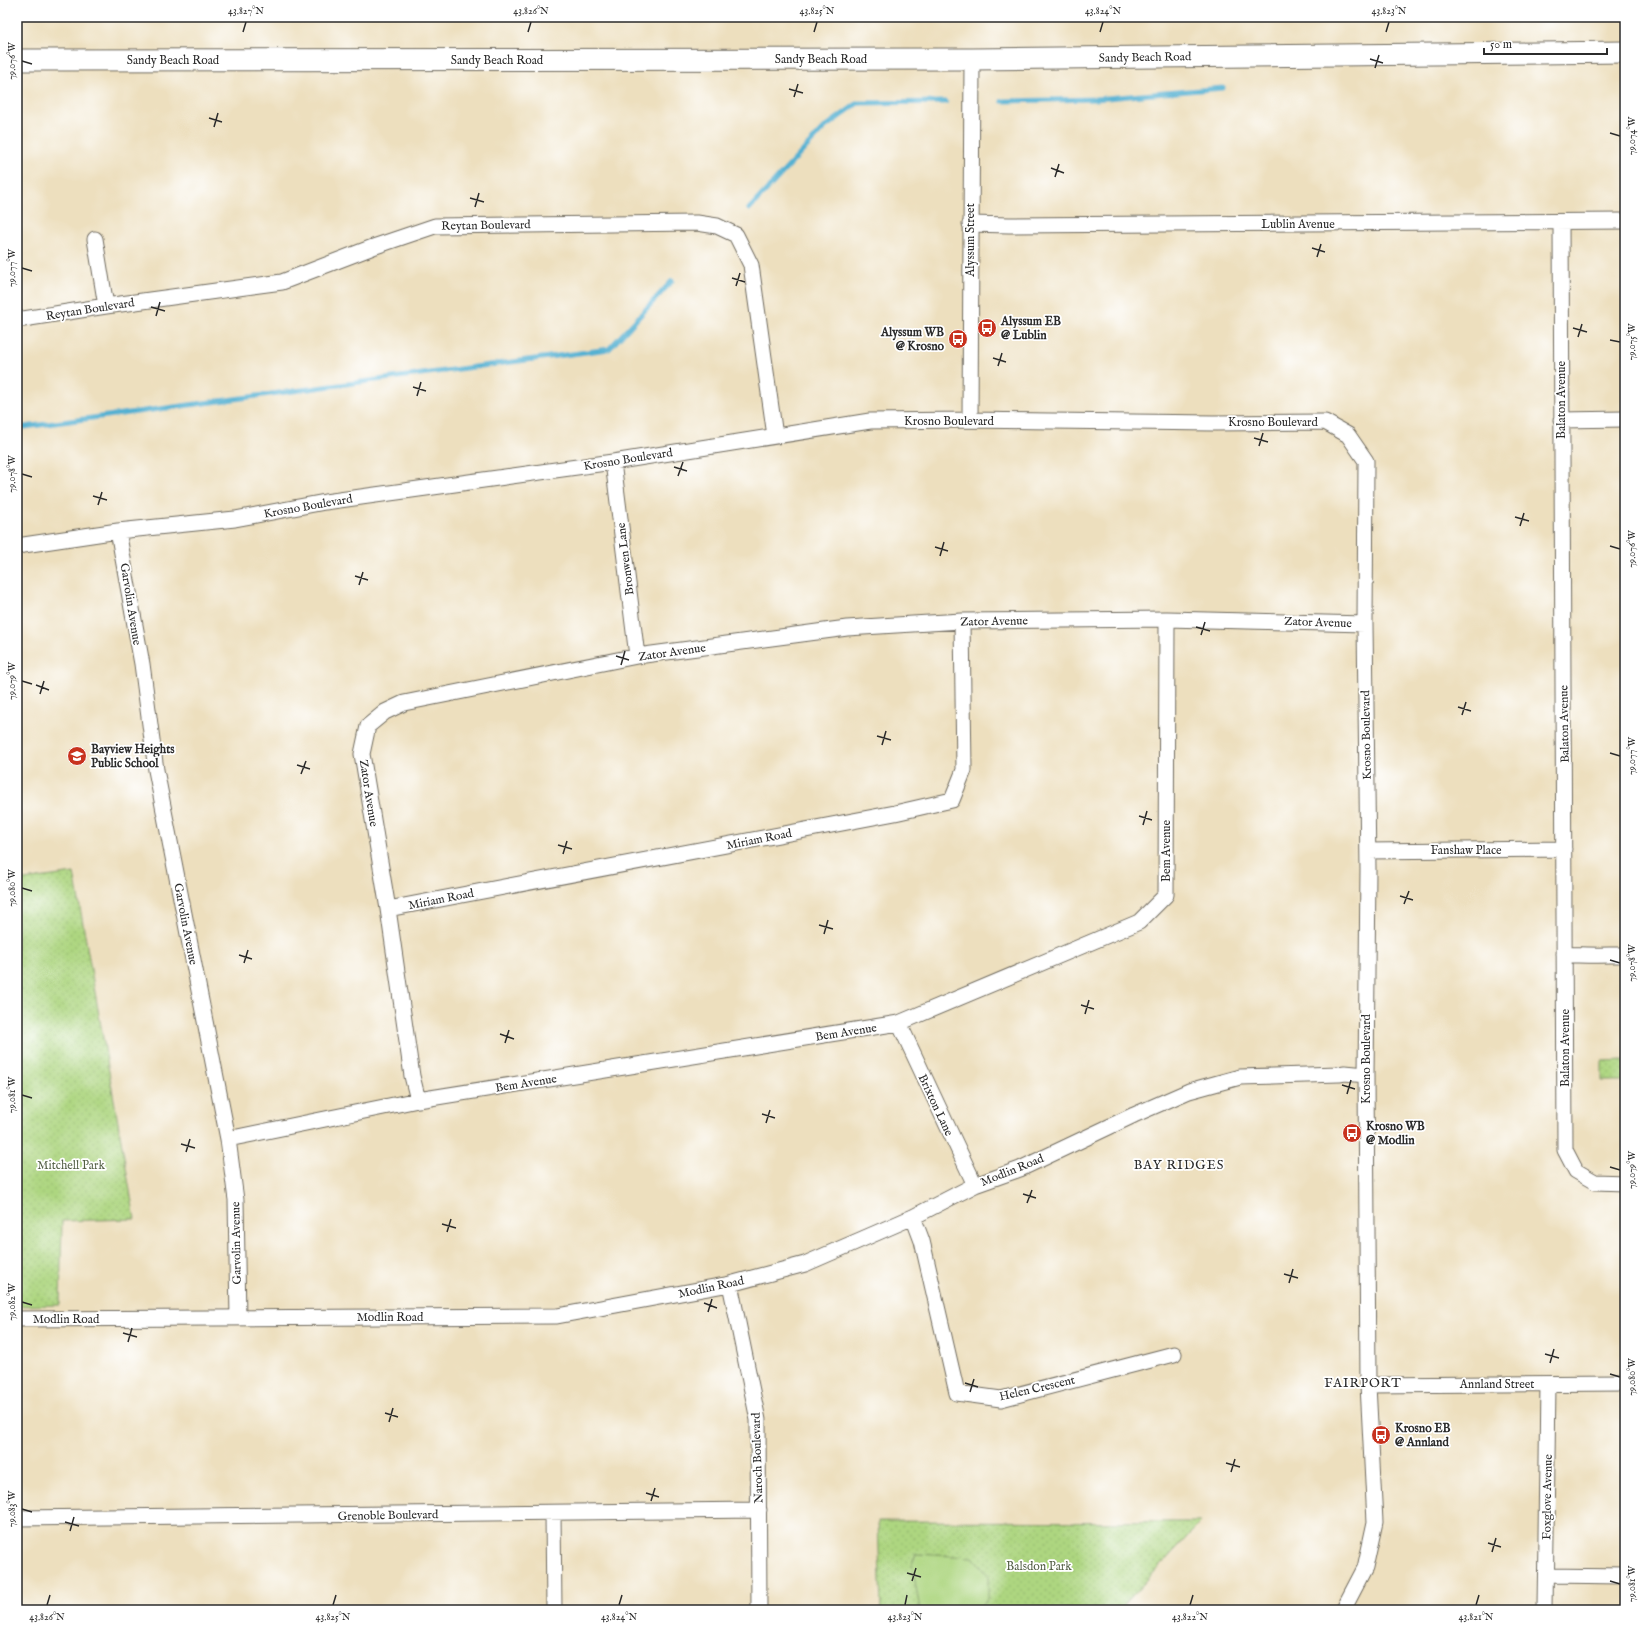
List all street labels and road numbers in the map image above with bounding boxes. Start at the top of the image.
street label: Sandy Beach Road [1099,49,1192,66]
street label: Sandy Beach Road [775,52,868,67]
street label: Sandy Beach Road [127,53,220,68]
street label: Sandy Beach Road [451,53,544,68]
street label: Alyssum Street [963,203,978,278]
street label: Reytan Boulevard [441,217,531,234]
street label: Lublin Avenue [1261,217,1335,232]
street label: Reytan Boulevard [45,295,136,324]
street label: Balaton Avenue [1554,361,1569,439]
street label: Krosno Boulevard [904,414,995,429]
street label: Krosno Boulevard [1228,415,1319,430]
street label: Krosno Boulevard [583,445,674,474]
street label: Krosno Boulevard [263,491,354,522]
street label: Bronwen Lane [614,521,637,596]
street label: Garvolin Avenue [117,562,144,647]
street label: Zator Avenue [960,613,1029,630]
street label: Zator Avenue [1284,614,1353,631]
street label: Zator Avenue [637,640,707,665]
street label: Balaton Avenue [1556,684,1573,763]
street label: Krosno Boulevard [1358,689,1375,780]
street label: Zator Avenue [356,758,381,828]
street label: Bem Avenue [1159,820,1174,882]
street label: Miriam Road [725,826,794,853]
street label: Fanshaw Place [1430,843,1502,858]
street label: Garvolin Avenue [170,882,201,967]
street label: Miriam Road [407,886,476,913]
street label: Balaton Avenue [1558,1009,1573,1087]
street label: Krosno Boulevard [1359,1013,1374,1104]
street label: Bem Avenue [814,1020,878,1045]
street label: Bem Avenue [494,1071,558,1096]
street label: Brixton Lane [915,1072,957,1139]
street label: Modlin Road [978,1151,1046,1190]
street label: Garvolin Avenue [228,1201,245,1285]
street label: Modlin Road [677,1273,746,1302]
street label: Modlin Road [357,1310,424,1325]
street label: Modlin Road [33,1312,100,1327]
street label: Helen Crescent [998,1372,1076,1404]
street label: Annland Street [1459,1377,1534,1392]
street label: Naroch Boulevard [748,1412,767,1504]
street label: Foxglove Avenue [1539,1453,1556,1540]
street label: Grenoble Boulevard [338,1507,439,1524]

